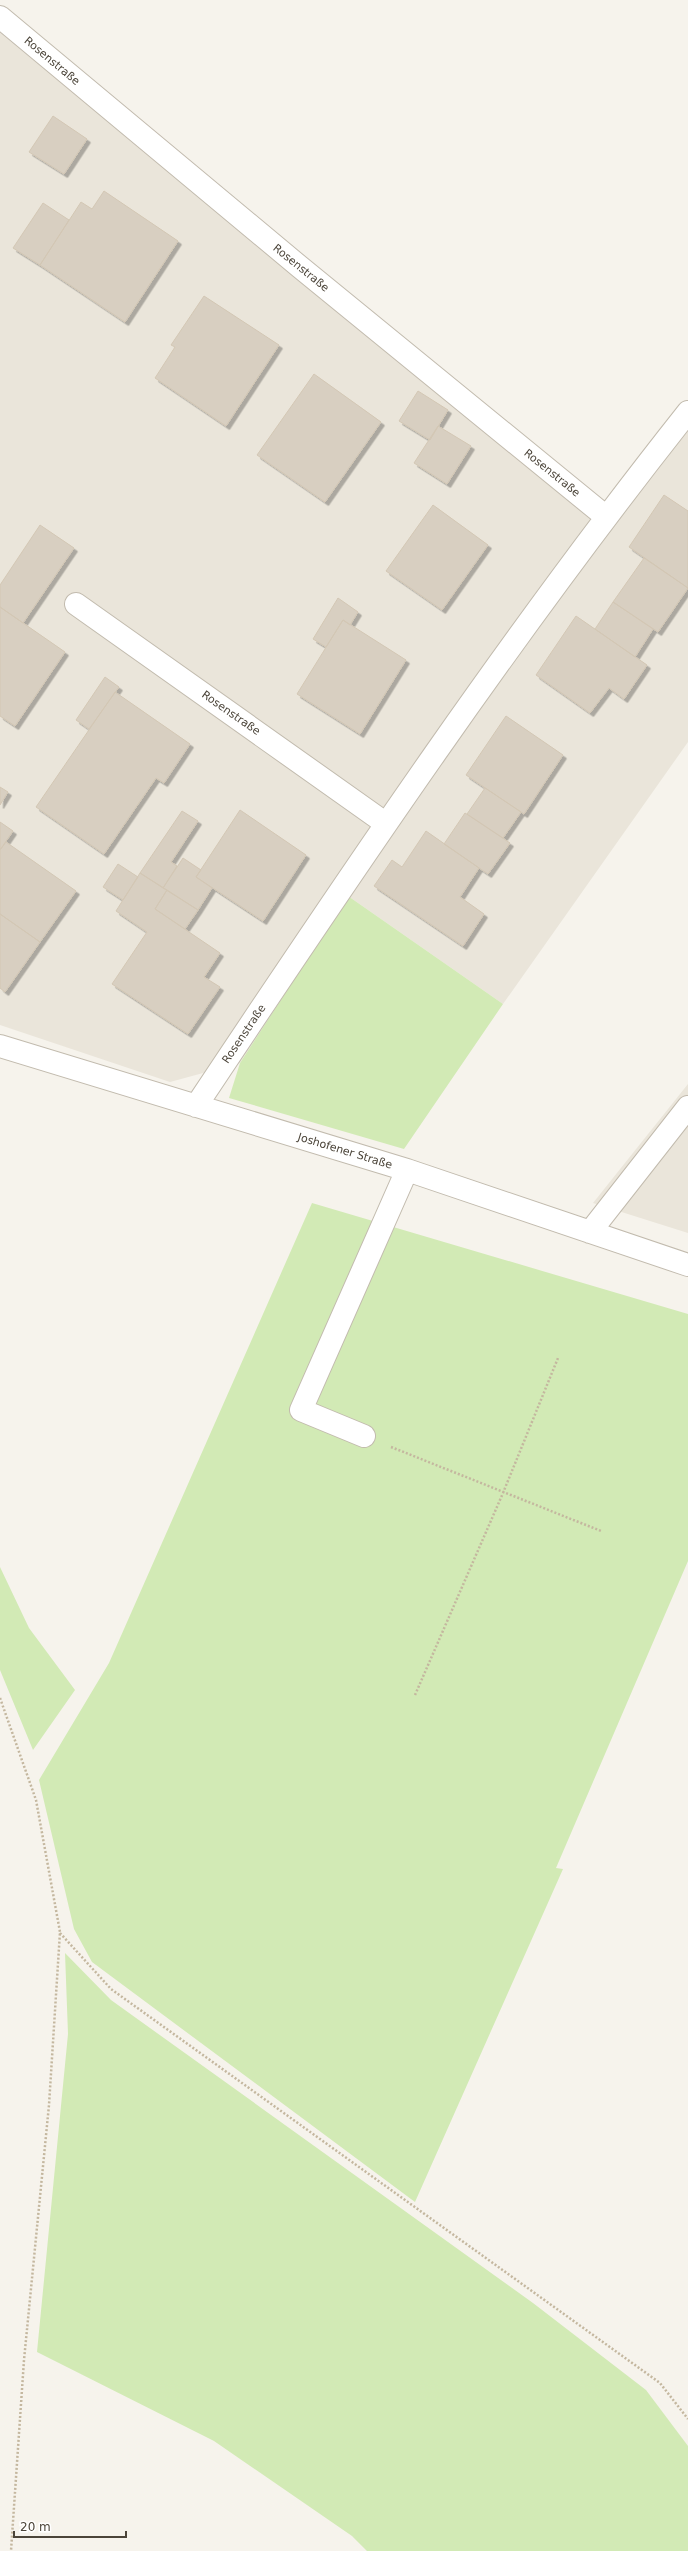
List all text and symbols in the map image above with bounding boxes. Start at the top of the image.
street label: Rosenstraße [22,34,83,88]
street label: Rosenstraße [270,241,332,295]
street label: Rosenstraße [521,446,583,500]
street label: Rosenstraße [199,688,263,738]
street label: Rosenstraße [219,1002,269,1066]
street label: Joshofener Straße [295,1130,394,1172]
scale bar [14,2513,126,2539]
text: 20 m [20,2520,51,2534]

